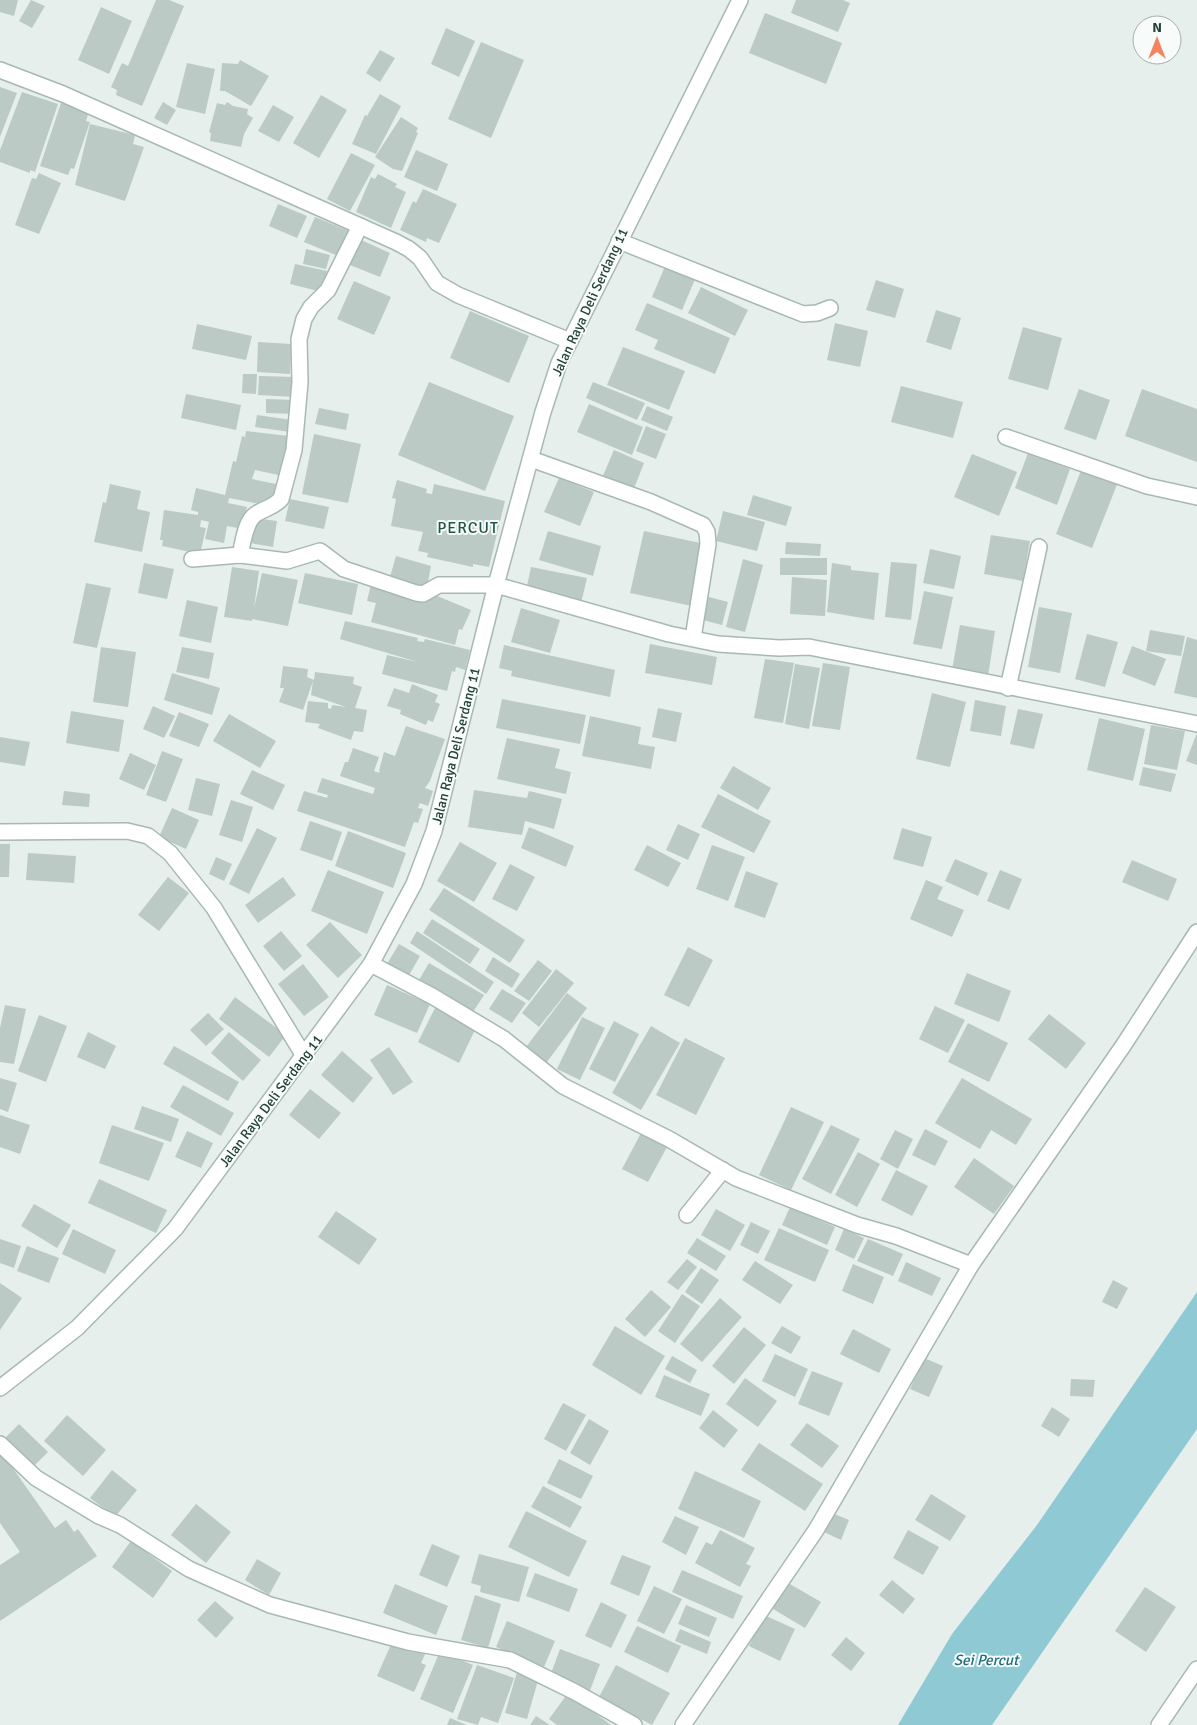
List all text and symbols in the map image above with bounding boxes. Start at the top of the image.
north arrow [1132,15,1182,65]
text: N [1152,19,1162,36]
street label: Jalan Raya Deli Serdang 11 [548,225,632,379]
district label: PERCUT [437,518,499,538]
street label: Jalan Raya Deli Serdang 11 [428,666,484,826]
street label: Jalan Raya Deli Serdang 11 [216,1031,326,1171]
water label: Sei Percut [954,1651,1020,1669]

